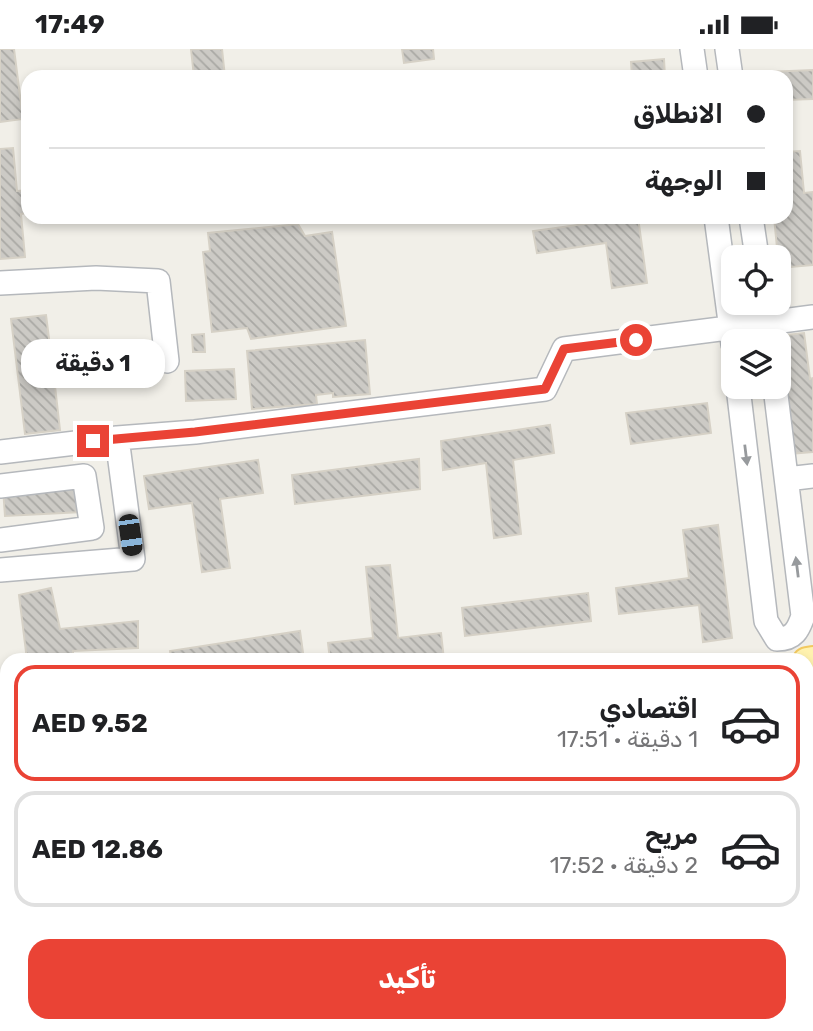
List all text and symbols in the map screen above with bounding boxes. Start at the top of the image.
text: 17:49 [35,9,105,40]
text: الانطلاق [633,99,723,130]
text: الوجهة [645,166,723,197]
map controls [721,245,791,399]
button: locate [721,245,791,315]
route start [620,324,652,356]
button: layers [721,329,791,399]
callout: 1 دقيقة [21,339,165,389]
text: 1 دقيقة [55,349,131,377]
route end [77,425,109,457]
one-way arrow [741,444,752,466]
car [117,513,144,557]
one-way arrow [792,556,803,578]
icon: car [719,692,782,755]
text: اقتصادي [599,694,698,725]
text: AED 9.52 [32,708,148,739]
text: 1 دقيقة · 17:51 [557,725,698,753]
icon: car [719,818,782,881]
text: مريح [645,820,698,851]
text: AED 12.86 [32,834,163,865]
text: 2 دقيقة · 17:52 [550,851,698,879]
button: تأكيد [28,939,786,1019]

